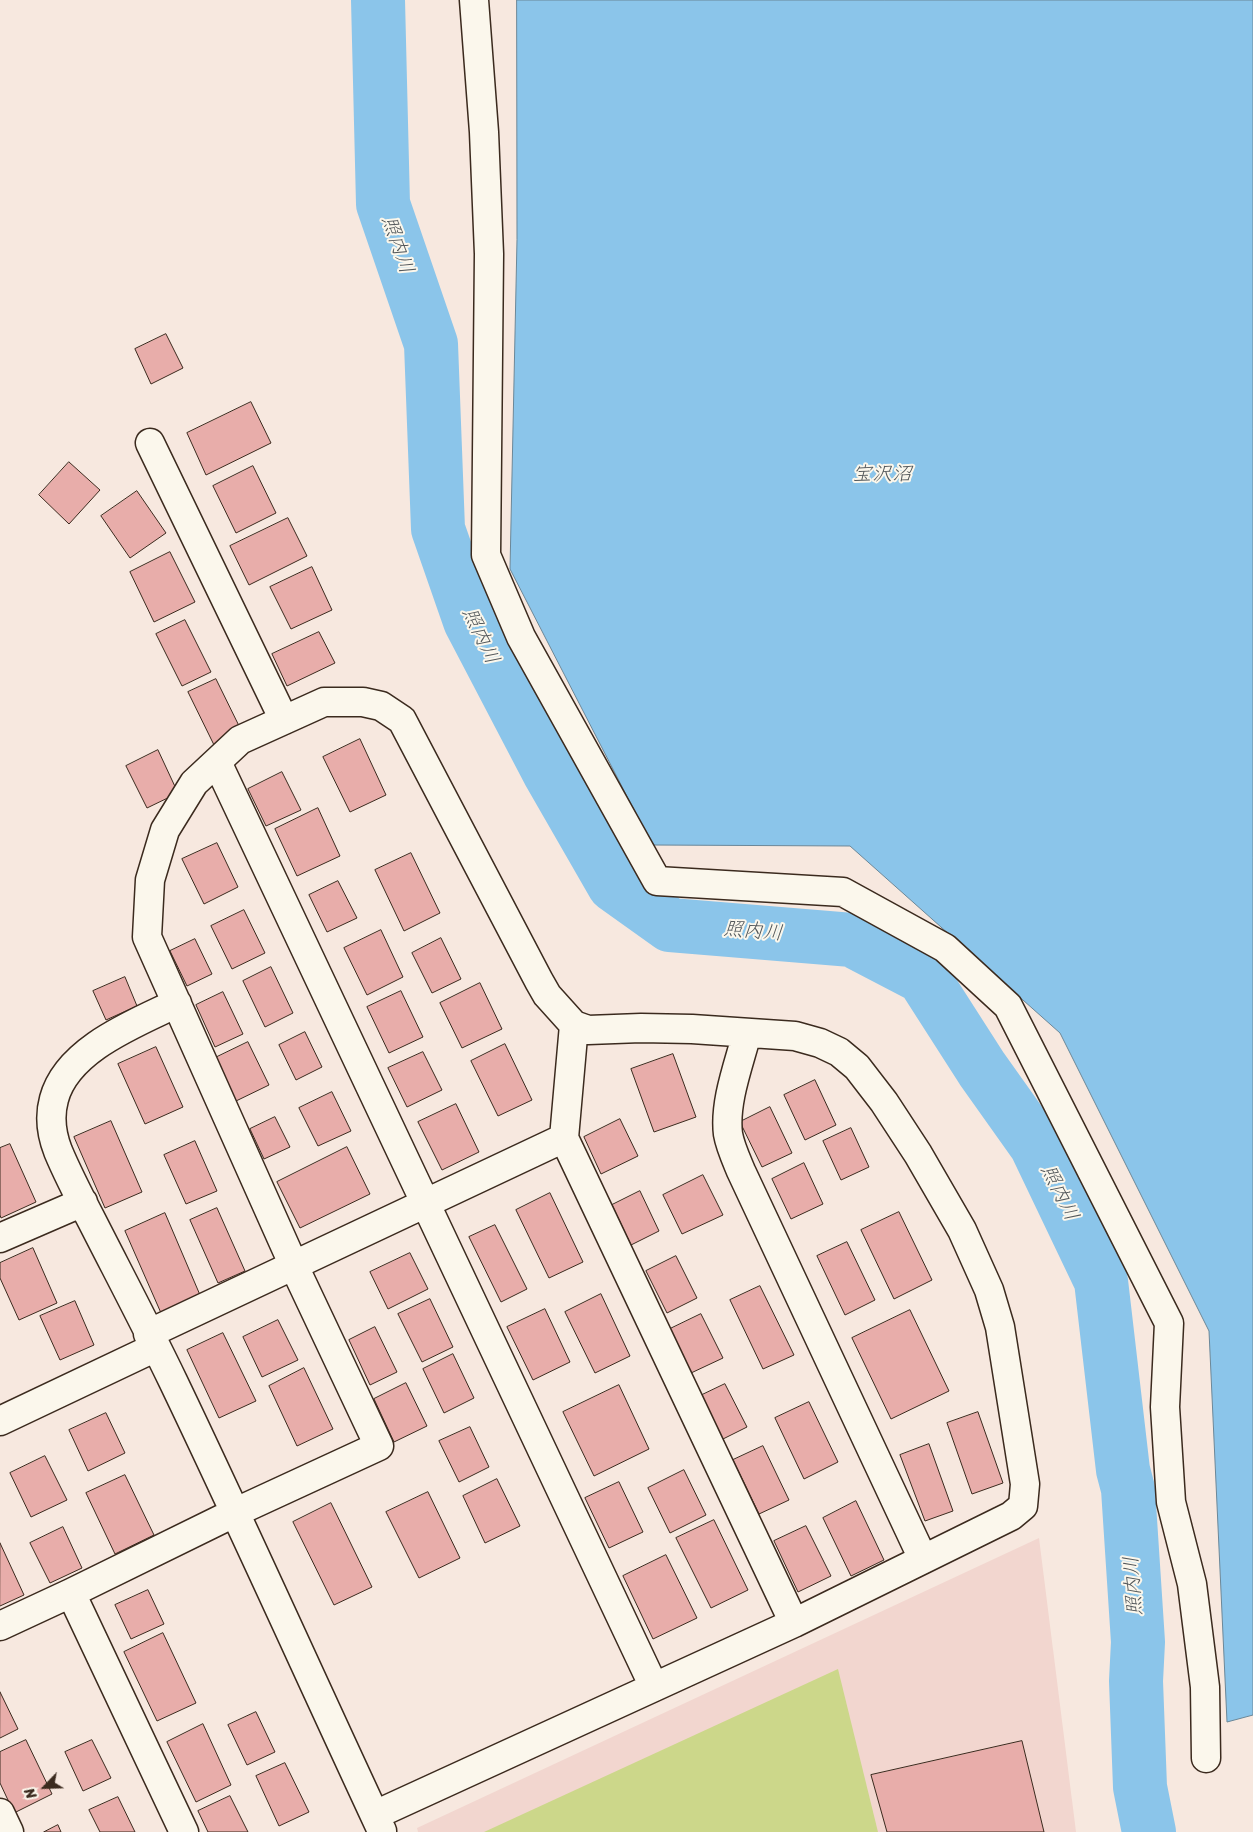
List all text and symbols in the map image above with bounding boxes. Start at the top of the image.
water label: 照内川 [376,213,418,277]
water label: 宝沢沼 [852,463,912,487]
water label: 照内川 [456,604,504,668]
water label: 照内川 [722,917,784,947]
water label: 照内川 [1035,1161,1083,1225]
water label: 照内川 [1120,1555,1148,1617]
north arrow [20,1762,70,1812]
text: N [17,1784,44,1803]

